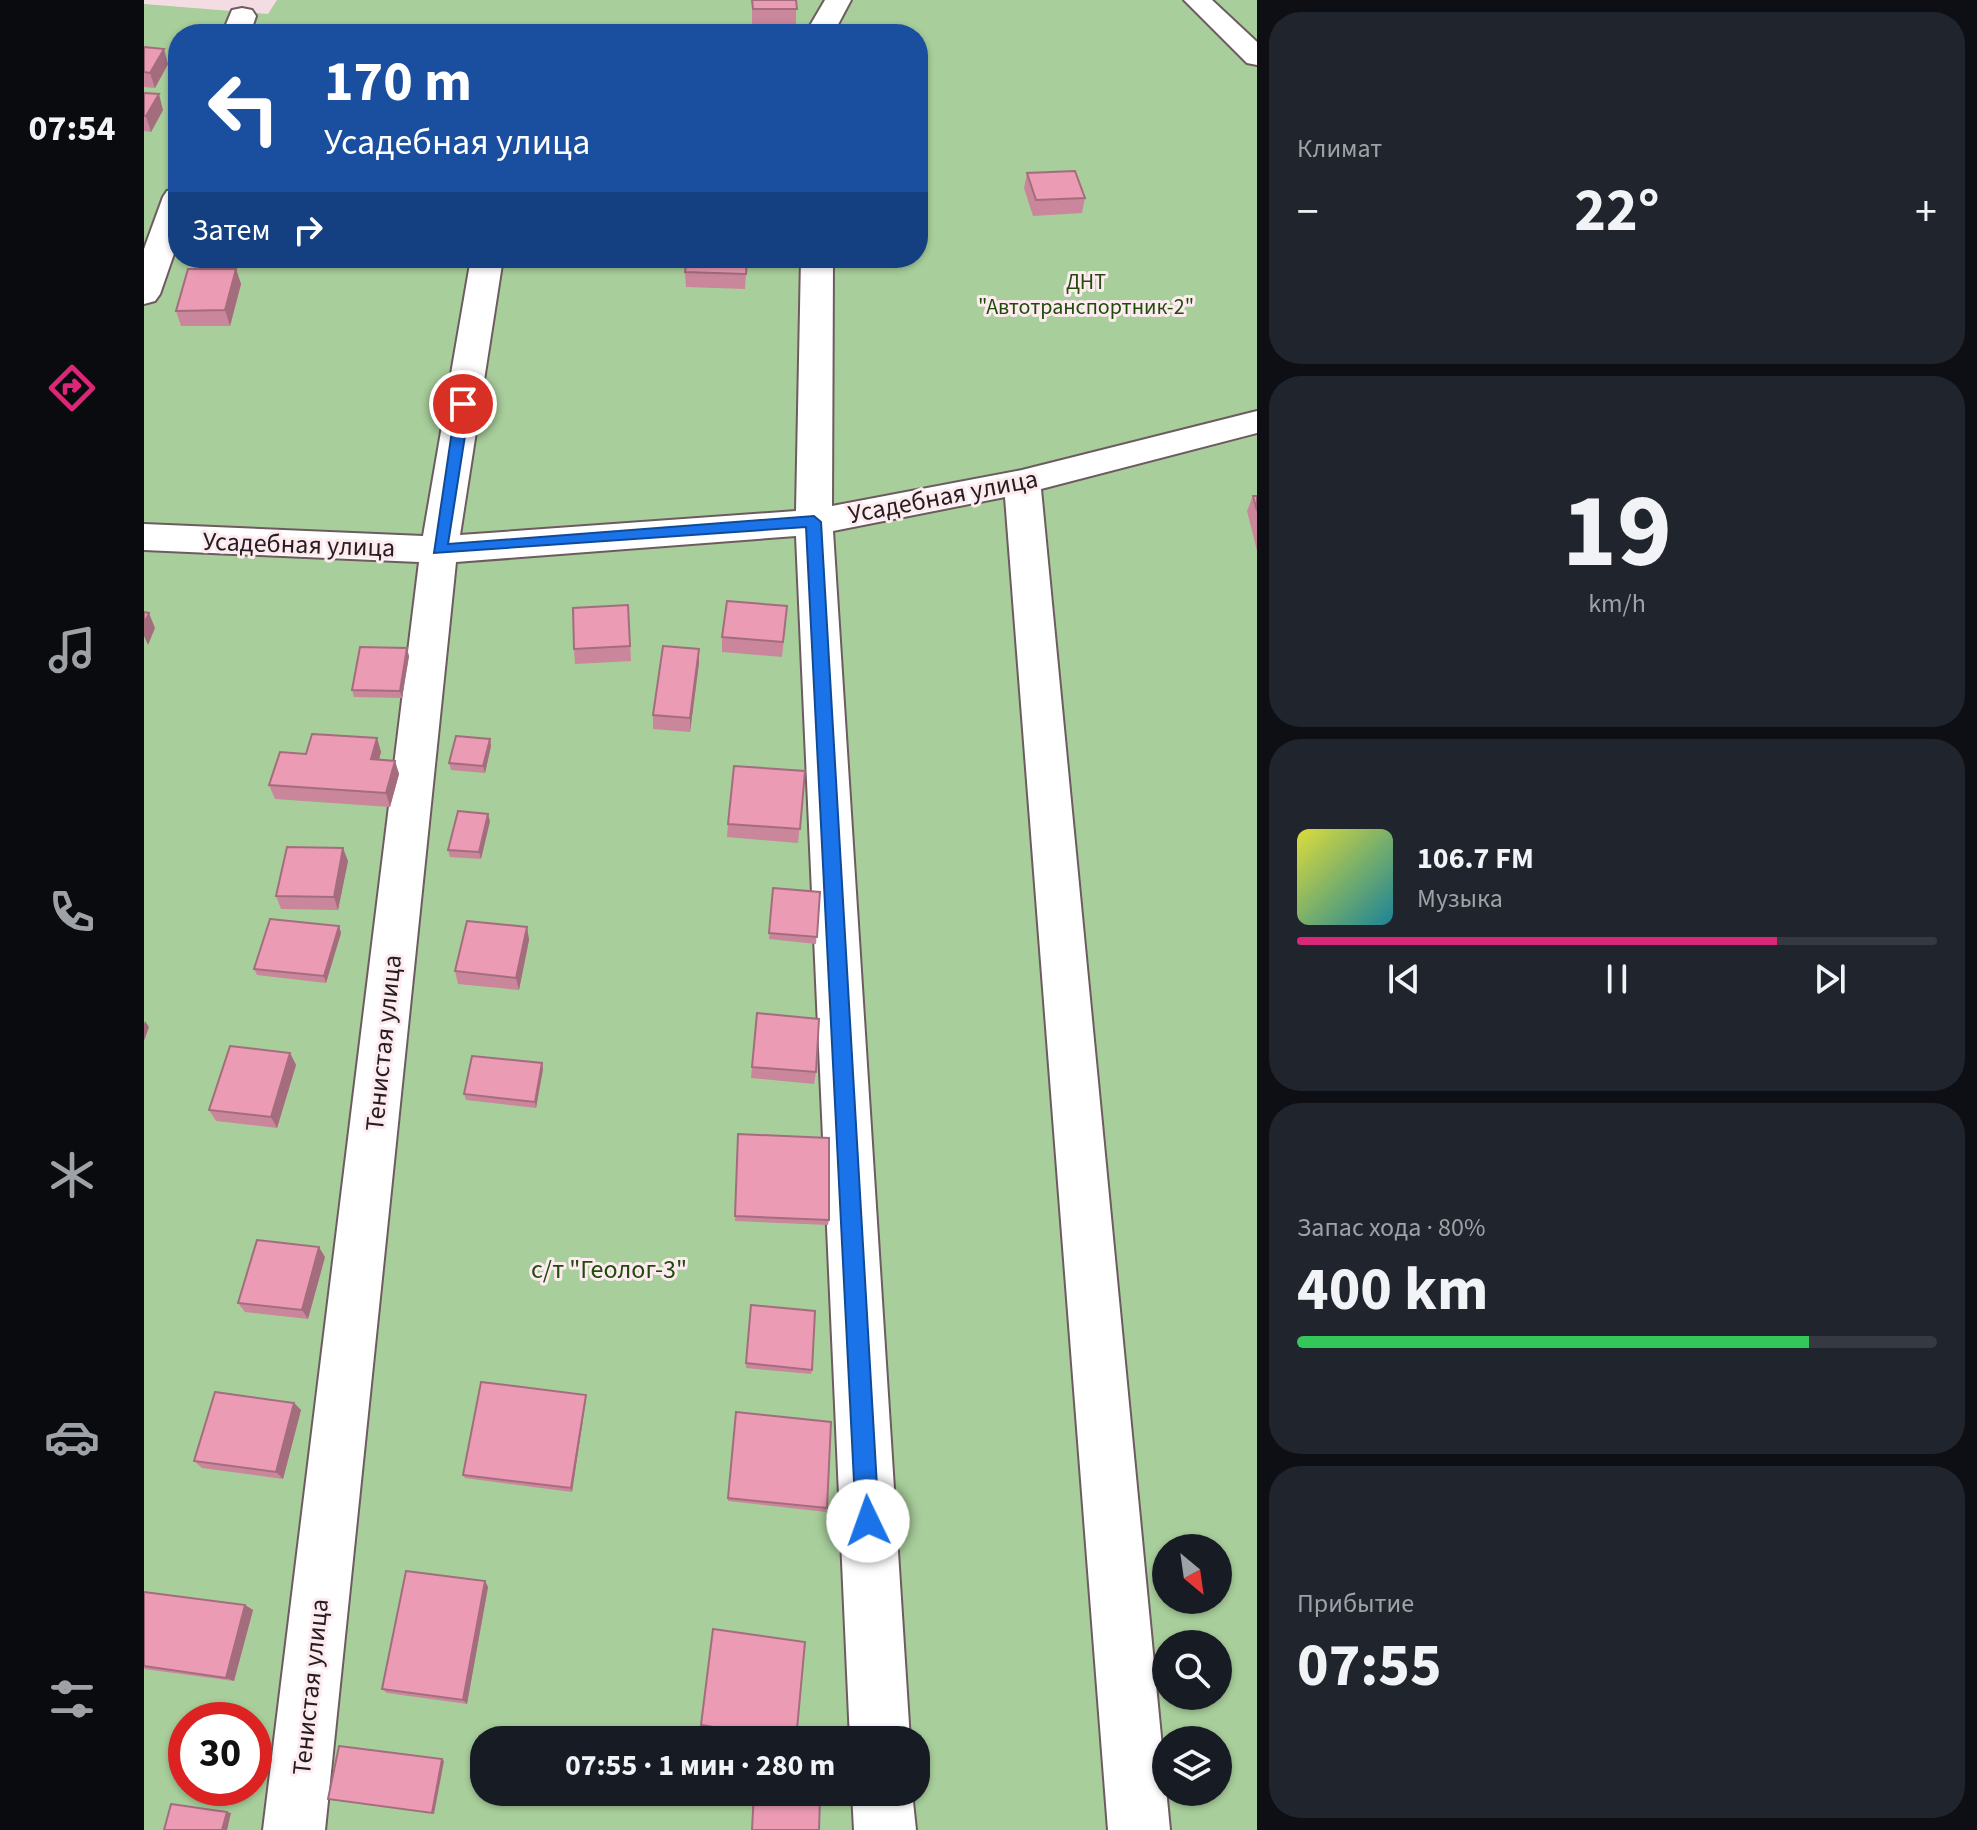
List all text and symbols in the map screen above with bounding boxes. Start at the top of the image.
text: 170 m [324,43,472,122]
icon: left [192,56,296,160]
text: 07:54 [29,103,115,154]
text: Усадебная улица [324,117,590,168]
text: Климат [1297,130,1382,167]
text: 22° [1574,169,1660,254]
text: − [1297,181,1319,244]
text: + [1915,181,1937,244]
icon: right [286,208,330,252]
text: Затем [192,209,270,252]
park label: ДНТ "Автотранспортник-2" [978,266,1194,323]
icon: directions [44,360,100,416]
pin [429,370,497,438]
icon: arrive [441,382,485,426]
text: 19 [1562,459,1672,607]
street label: Усадебная улица [845,460,1041,533]
street label: Усадебная улица [202,523,396,566]
text: km/h [1588,585,1646,622]
icon: music [44,622,100,678]
text: 106.7 FM [1417,837,1534,880]
text: Музыка [1417,880,1503,917]
icon: phone [44,884,100,940]
street label: Тенистая улица [356,953,411,1133]
icon: previous [1382,957,1426,1001]
icon: pause [1595,957,1639,1001]
icon: next [1808,957,1852,1001]
icon: climate [44,1147,100,1203]
text: Запас хода · 80% [1297,1209,1485,1246]
text: 400 km [1297,1248,1488,1333]
park label: с/т "Геолог-3" [531,1251,687,1288]
icon: car [44,1409,100,1465]
position arrow [826,1479,910,1563]
north arrow [1152,1534,1232,1614]
map controls [1152,1534,1232,1806]
text: Прибытие [1297,1585,1414,1622]
street label: Тенистая улица [283,1597,338,1777]
text: 07:55 [1297,1624,1442,1709]
button: search [1152,1630,1232,1710]
icon: filters [44,1671,100,1727]
speed limit sign: 30 [168,1702,272,1806]
button: layers [1152,1726,1232,1806]
text: 07:55 · 1 мин · 280 m [565,1744,835,1787]

